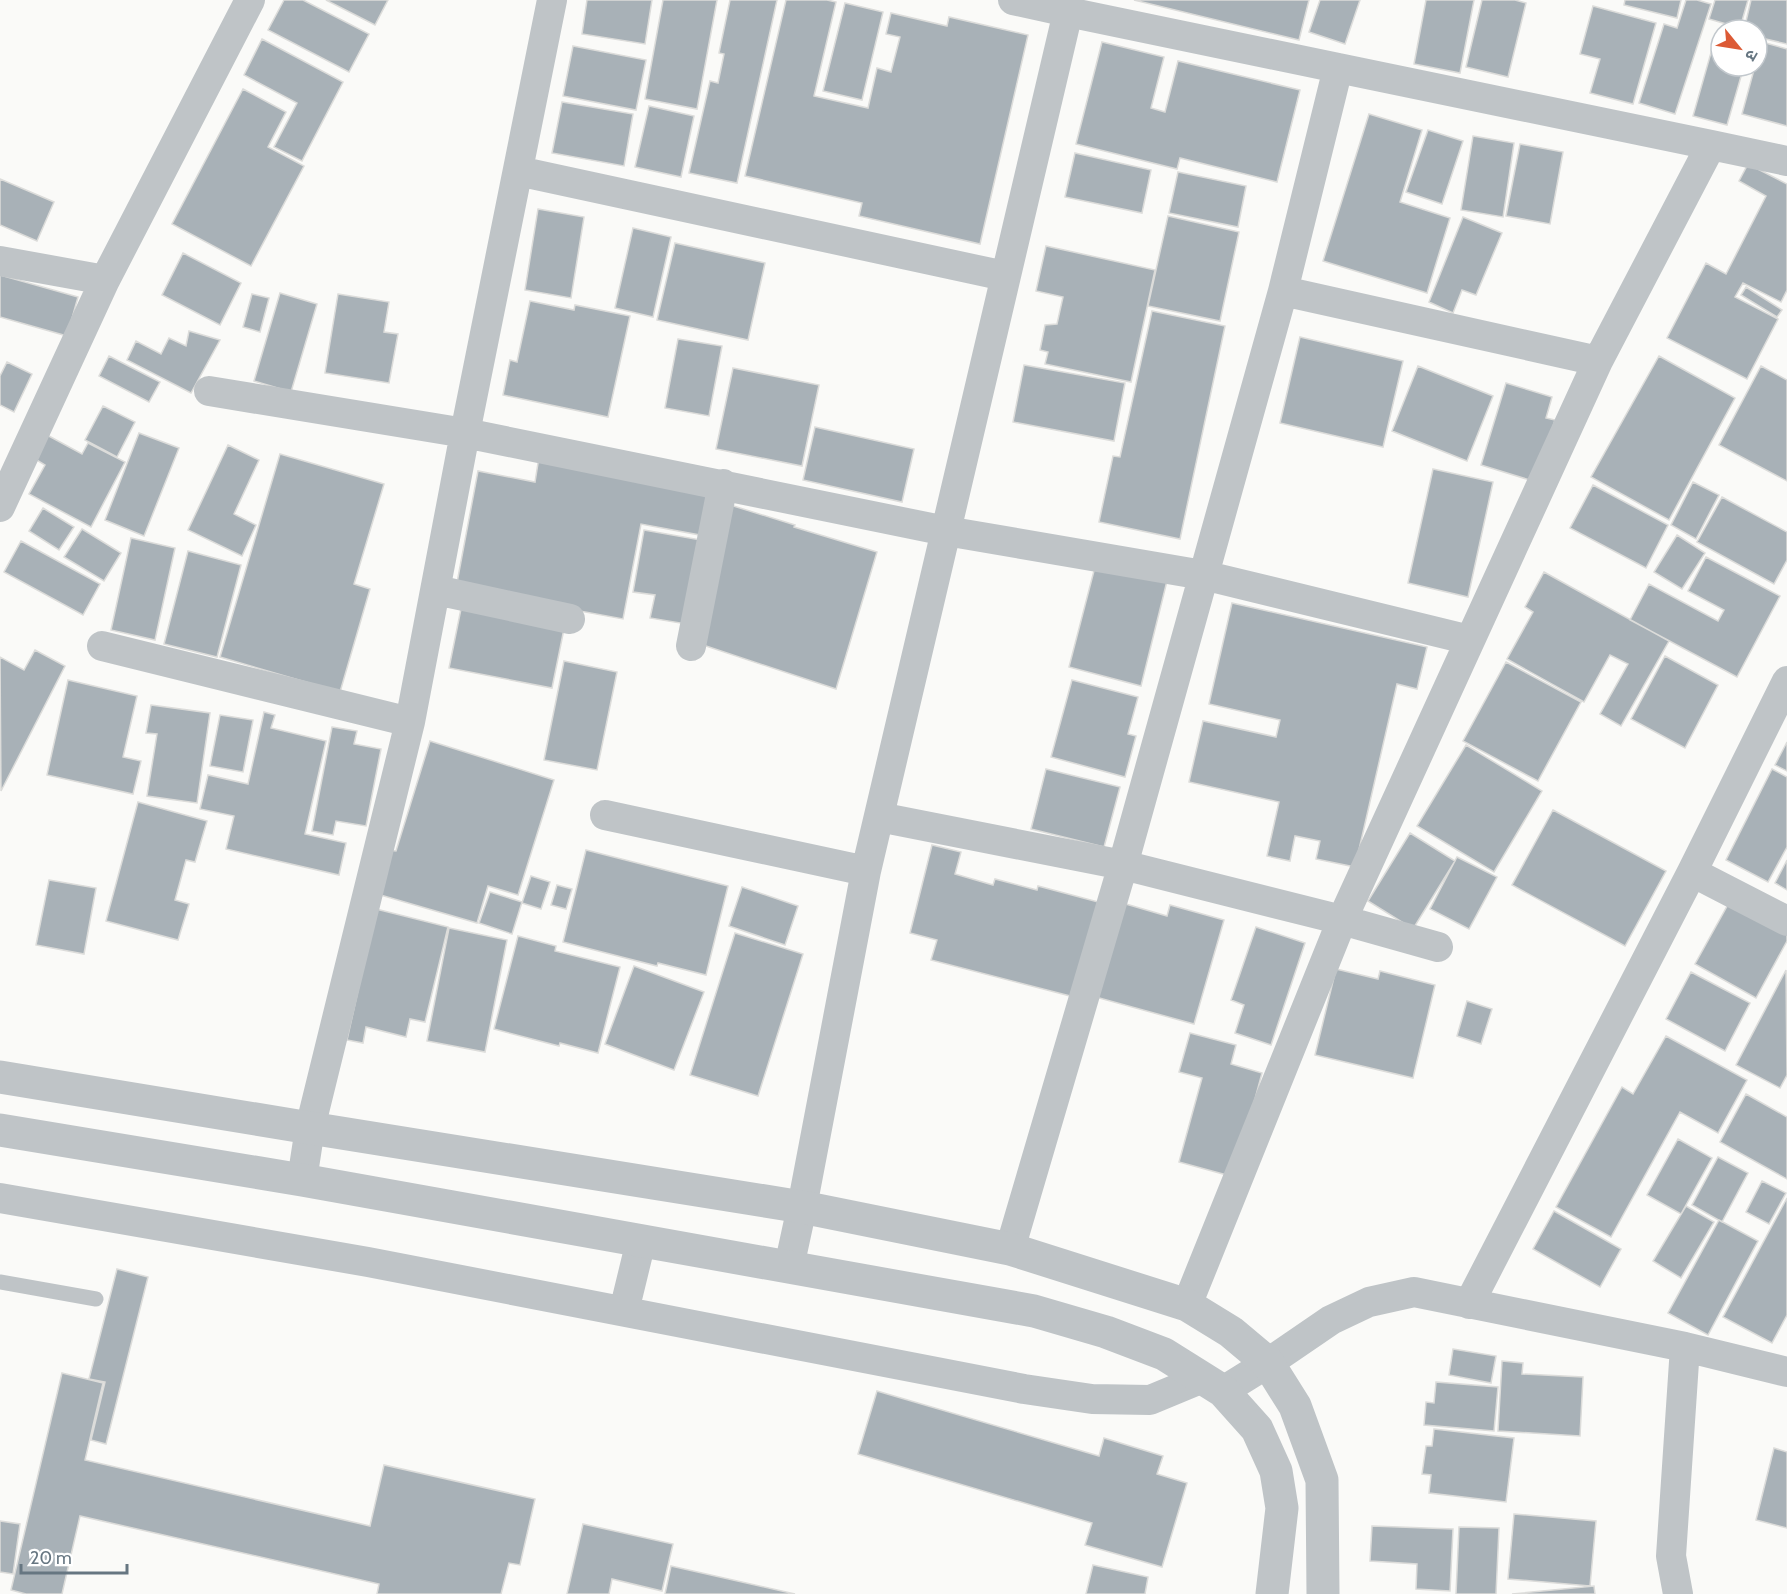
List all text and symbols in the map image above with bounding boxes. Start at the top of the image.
north arrow [1709,18,1769,78]
text: उ [1741,46,1762,65]
scale bar [21,1537,128,1575]
text: 20 m [30,1547,72,1569]

